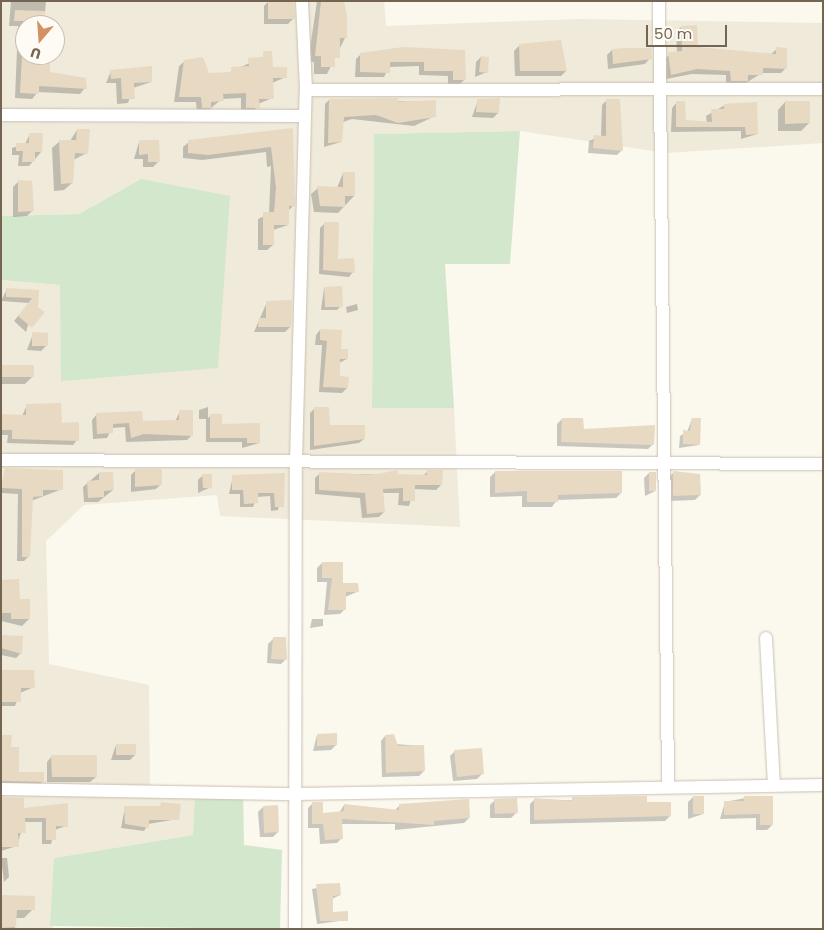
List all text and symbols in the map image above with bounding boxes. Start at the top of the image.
north arrow [15,15,65,65]
scale bar [649,15,730,47]
text: 50 m [654,23,692,44]
text: U [28,42,43,64]

